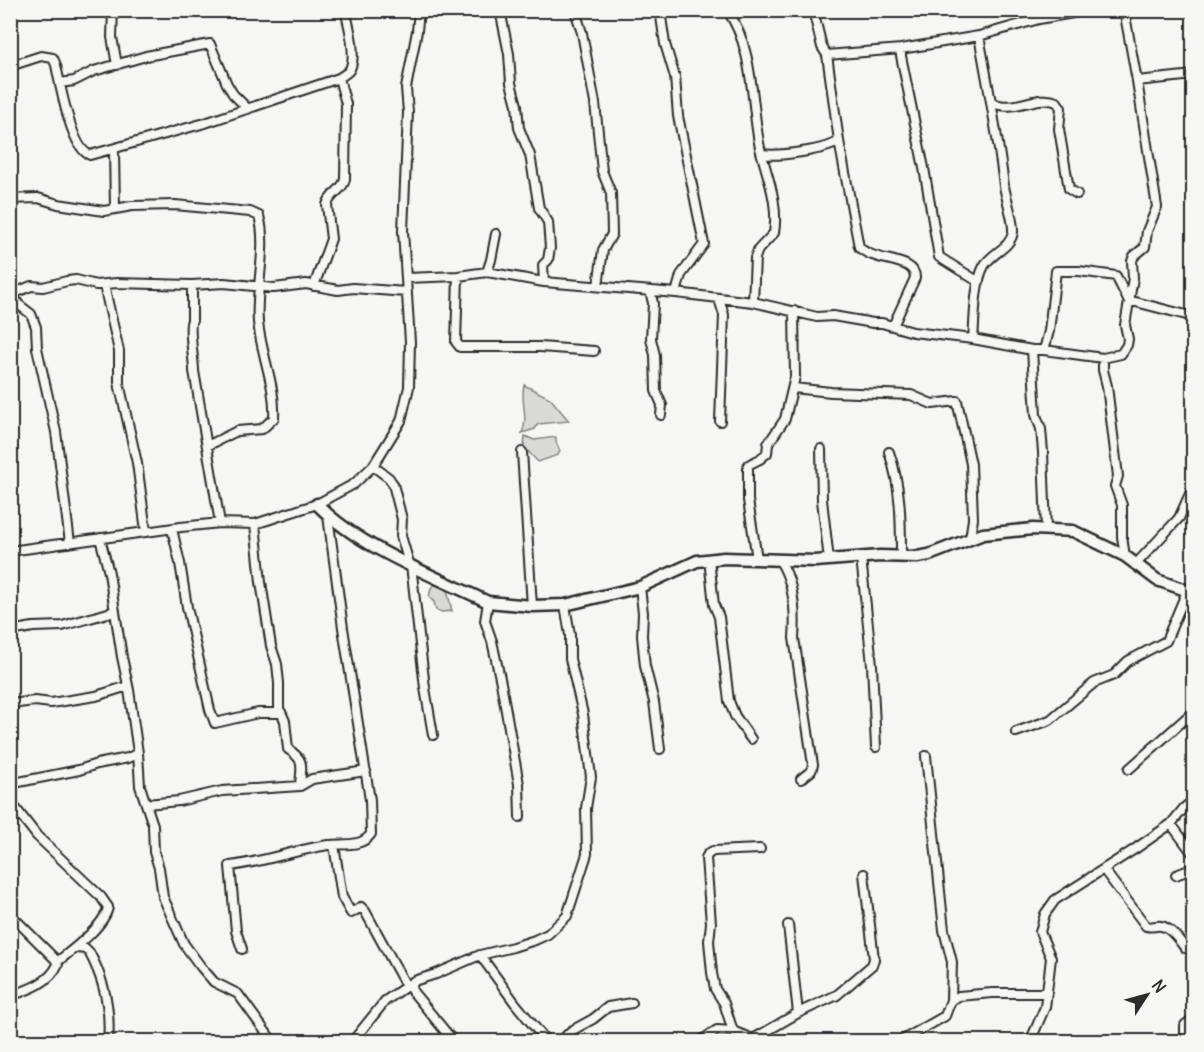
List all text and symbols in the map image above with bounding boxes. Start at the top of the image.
north arrow [1117,965,1177,1025]
text: N [1148,976,1170,997]

